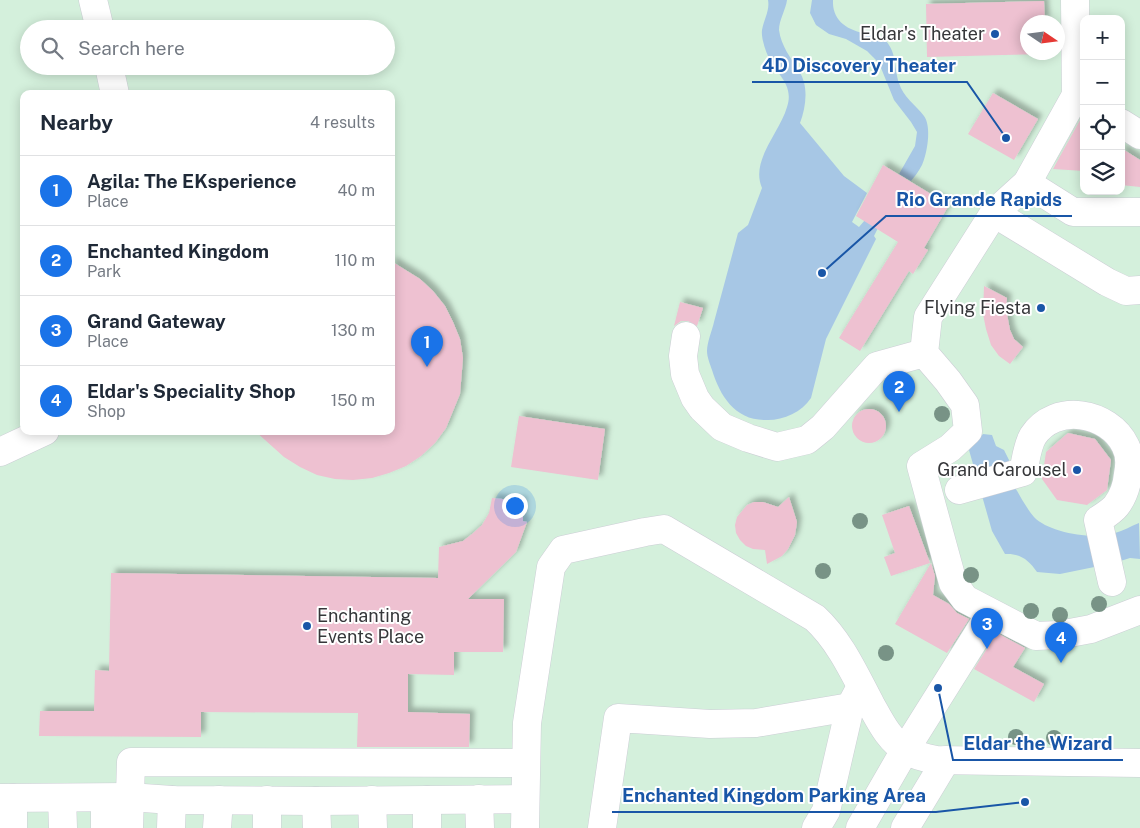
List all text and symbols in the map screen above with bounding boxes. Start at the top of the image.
north arrow [1020,15,1065,60]
map controls [1080,15,1125,195]
button: + [1080,15,1125,60]
search box [20,20,395,75]
place label: Eldar's Theater [860,23,985,44]
marker: Eldar's Theater [989,28,1001,40]
icon: search [38,34,66,62]
text: Search here [78,37,185,59]
callout: 4D Discovery Theater [752,48,967,82]
text: 4D Discovery Theater [762,54,956,76]
button: − [1080,60,1125,105]
button: locate [1080,105,1125,150]
text: Nearby [40,110,113,135]
text: 4 results [310,113,375,132]
button: layers [1080,150,1125,195]
text: Agila: The EKsperience [87,170,296,192]
text: 1 [53,181,59,200]
text: 40 m [337,181,375,200]
callout: Rio Grande Rapids [886,182,1072,216]
text: Rio Grande Rapids [896,188,1062,210]
text: Place [87,192,129,211]
text: Enchanted Kingdom [87,240,269,262]
text: 2 [51,251,61,270]
text: 110 m [334,251,375,270]
text: Park [87,262,121,281]
place label: Flying Fiesta [924,297,1031,318]
marker: Flying Fiesta [1035,302,1047,314]
text: Grand Gateway [87,310,226,332]
text: 3 [51,321,61,340]
text: 130 m [331,321,375,340]
pin: 1 [411,326,443,367]
text: Place [87,332,129,351]
pin: 2 [883,371,915,412]
text: Eldar's Speciality Shop [87,380,296,402]
text: 4 [51,391,61,410]
text: 150 m [331,391,375,410]
text: Shop [87,402,126,421]
place label: Grand Carousel [937,459,1067,480]
marker: Grand Carousel [1071,464,1083,476]
your location [502,493,528,519]
place label: Enchanting Events Place [317,605,424,647]
pin: 3 [971,608,1003,649]
marker: Enchanting Events Place [301,620,313,632]
pin: 4 [1045,622,1077,663]
callout: Eldar the Wizard [953,726,1123,760]
text: Eldar the Wizard [963,732,1113,754]
callout: Enchanted Kingdom Parking Area [612,778,936,812]
text: Enchanted Kingdom Parking Area [622,784,926,806]

